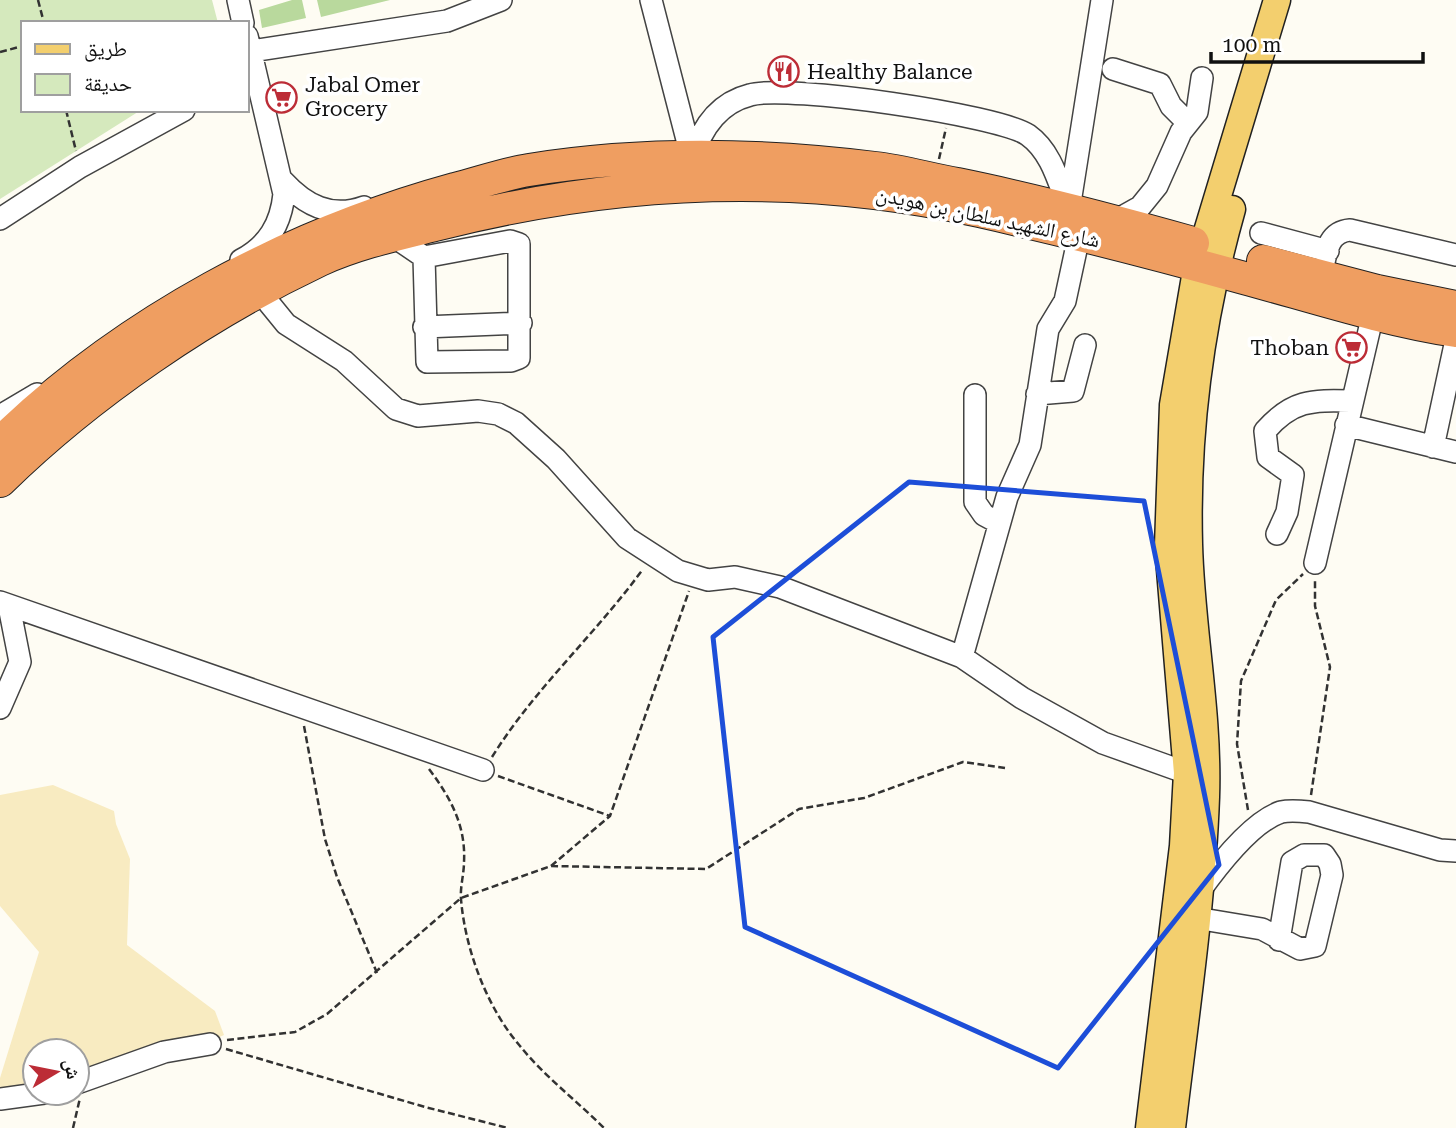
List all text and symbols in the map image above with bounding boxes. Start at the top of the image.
legend [21,21,248,112]
scale bar [1211,21,1423,65]
text: 100 m [1222,33,1282,57]
text: طريق [84,37,127,62]
restaurant icon: Healthy Balance [767,55,801,89]
place label: Healthy Balance [807,60,973,84]
text: حديقة [84,72,132,96]
place label: Jabal Omer Grocery [305,73,421,121]
supermarket icon: Jabal Omer Grocery [265,80,299,114]
street label: شارع الشهيد سلطان بن هويدن [874,182,1102,253]
supermarket icon: Thoban [1335,331,1369,365]
place label: Thoban [1250,336,1329,360]
north arrow [21,1037,91,1107]
text: ش [59,1057,85,1081]

